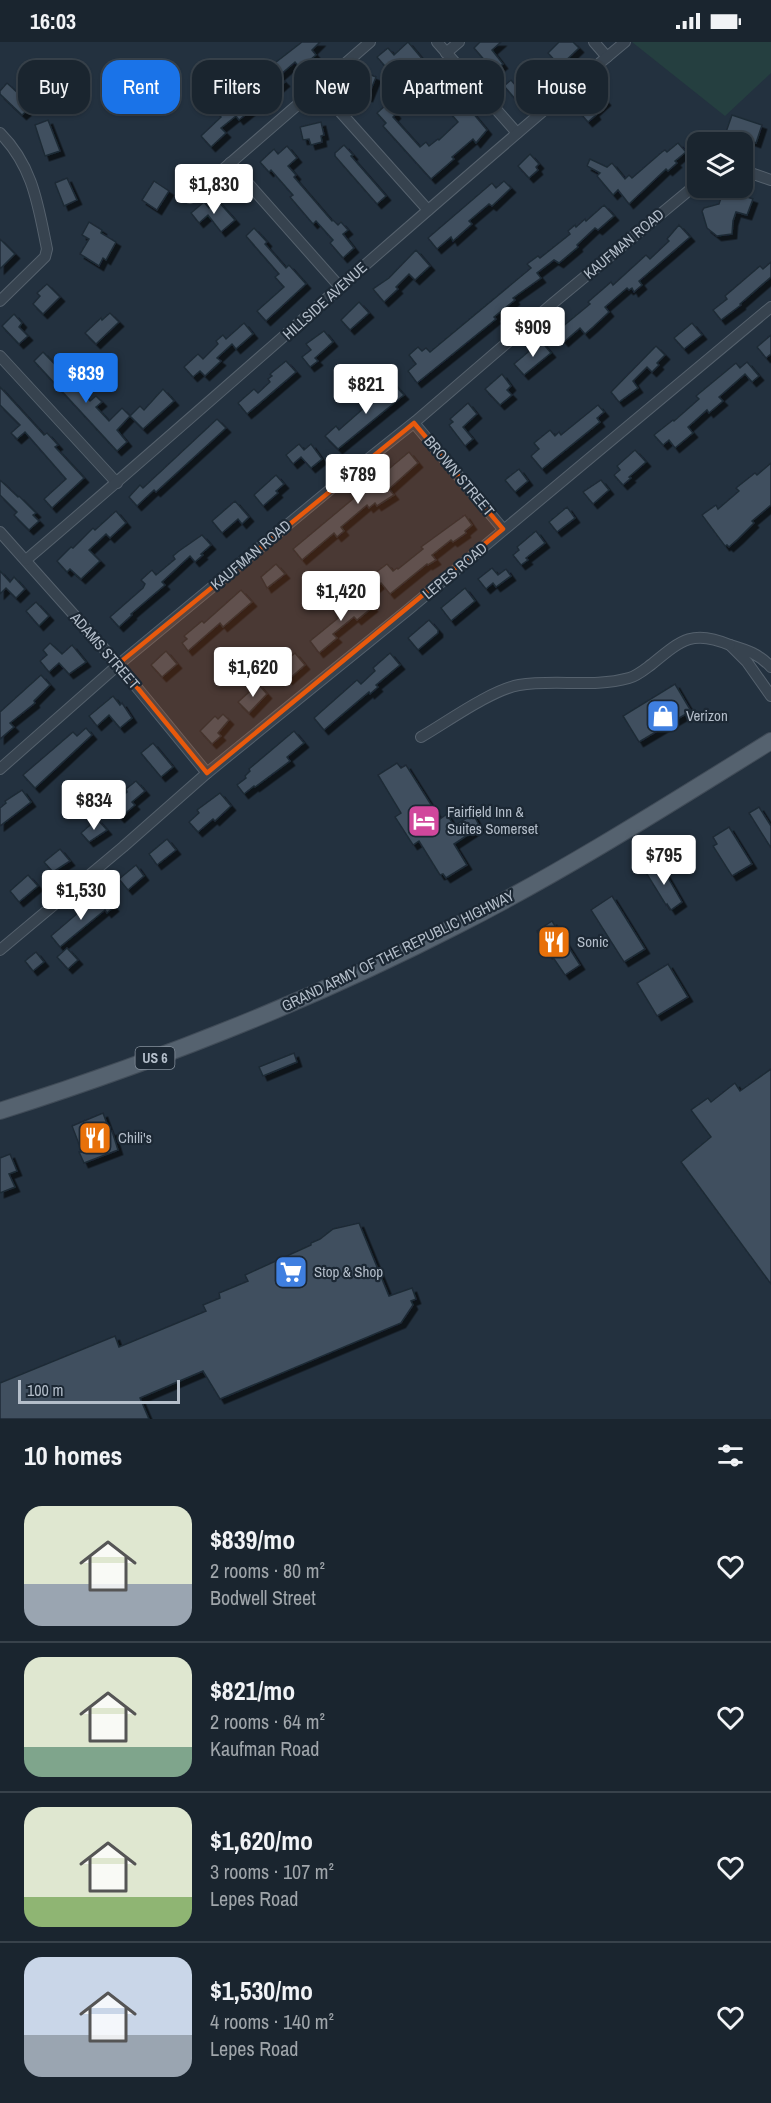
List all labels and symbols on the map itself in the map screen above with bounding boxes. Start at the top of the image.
pin: $1,830 [165,164,263,215]
street label: KAUFMAN ROAD [579,204,668,284]
street label: HILLSIDE AVENUE [278,257,371,344]
pin: $909 [497,307,569,358]
pin: $839 [50,353,122,404]
pin: $821 [330,364,402,415]
street label: BROWN STREET [419,431,500,521]
pin: $789 [322,454,394,505]
street label: KAUFMAN ROAD [206,515,295,595]
street label: LEPES ROAD [418,537,492,604]
pin: $1,420 [292,571,390,622]
street label: ADAMS STREET [65,607,145,694]
pin: $1,620 [204,647,302,698]
shop icon: Verizon [645,698,681,734]
place label: Verizon [686,705,728,726]
pin: $834 [58,780,130,831]
place label: Fairfield Inn & Suites Somerset [447,801,539,839]
hotel icon: Fairfield Inn & Suites Somerset [406,803,442,839]
pin: $795 [628,835,700,886]
pin: $1,530 [32,870,130,921]
street label: GRAND ARMY OF THE REPUBLIC HIGHWAY [278,885,518,1016]
restaurant icon: Sonic [536,924,572,960]
place label: Sonic [577,931,608,952]
road number: US 6 [136,1047,174,1069]
restaurant icon: Chili's [77,1120,113,1156]
place label: Chili's [118,1127,152,1148]
supermarket icon: Stop & Shop [273,1254,309,1290]
place label: Stop & Shop [314,1261,383,1282]
scale bar [18,1377,180,1404]

